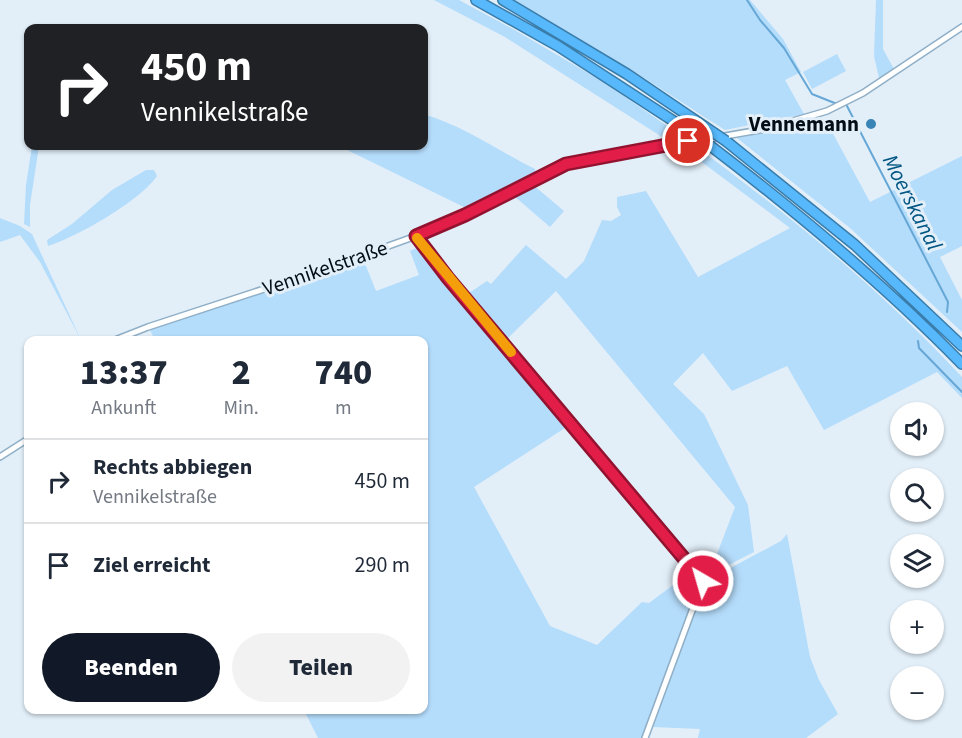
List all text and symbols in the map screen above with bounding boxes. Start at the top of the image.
text: 450 m [141,37,252,97]
icon: right [42,48,120,126]
text: Vennikelstraße [141,93,308,132]
place label: Vennemann [748,109,859,139]
pin [662,115,713,166]
marker: Vennemann [864,117,878,131]
icon: arrive [671,124,704,157]
water label: Moerskanal [874,149,950,257]
street label: Vennikelstraße [259,233,391,303]
text: 13:37 [80,347,168,398]
text: 2 [232,347,251,398]
text: 740 [315,347,372,398]
text: Ankunft [91,394,156,422]
text: Min. [223,394,259,422]
text: m [335,394,352,422]
map controls [890,402,944,720]
button: sound [890,402,944,456]
text: Rechts abbiegen [93,451,252,483]
icon: right [42,465,75,498]
text: 450 m [355,465,410,497]
button: search [890,468,944,522]
text: Vennikelstraße [93,483,217,511]
button: layers [890,534,944,588]
icon: arrive [42,549,75,582]
text: Ziel erreicht [93,549,211,581]
text: 290 m [355,549,410,581]
position arrow [671,549,735,613]
button: + [890,600,944,654]
button: Beenden [42,633,220,702]
button: Teilen [232,633,410,702]
button: − [890,666,944,720]

